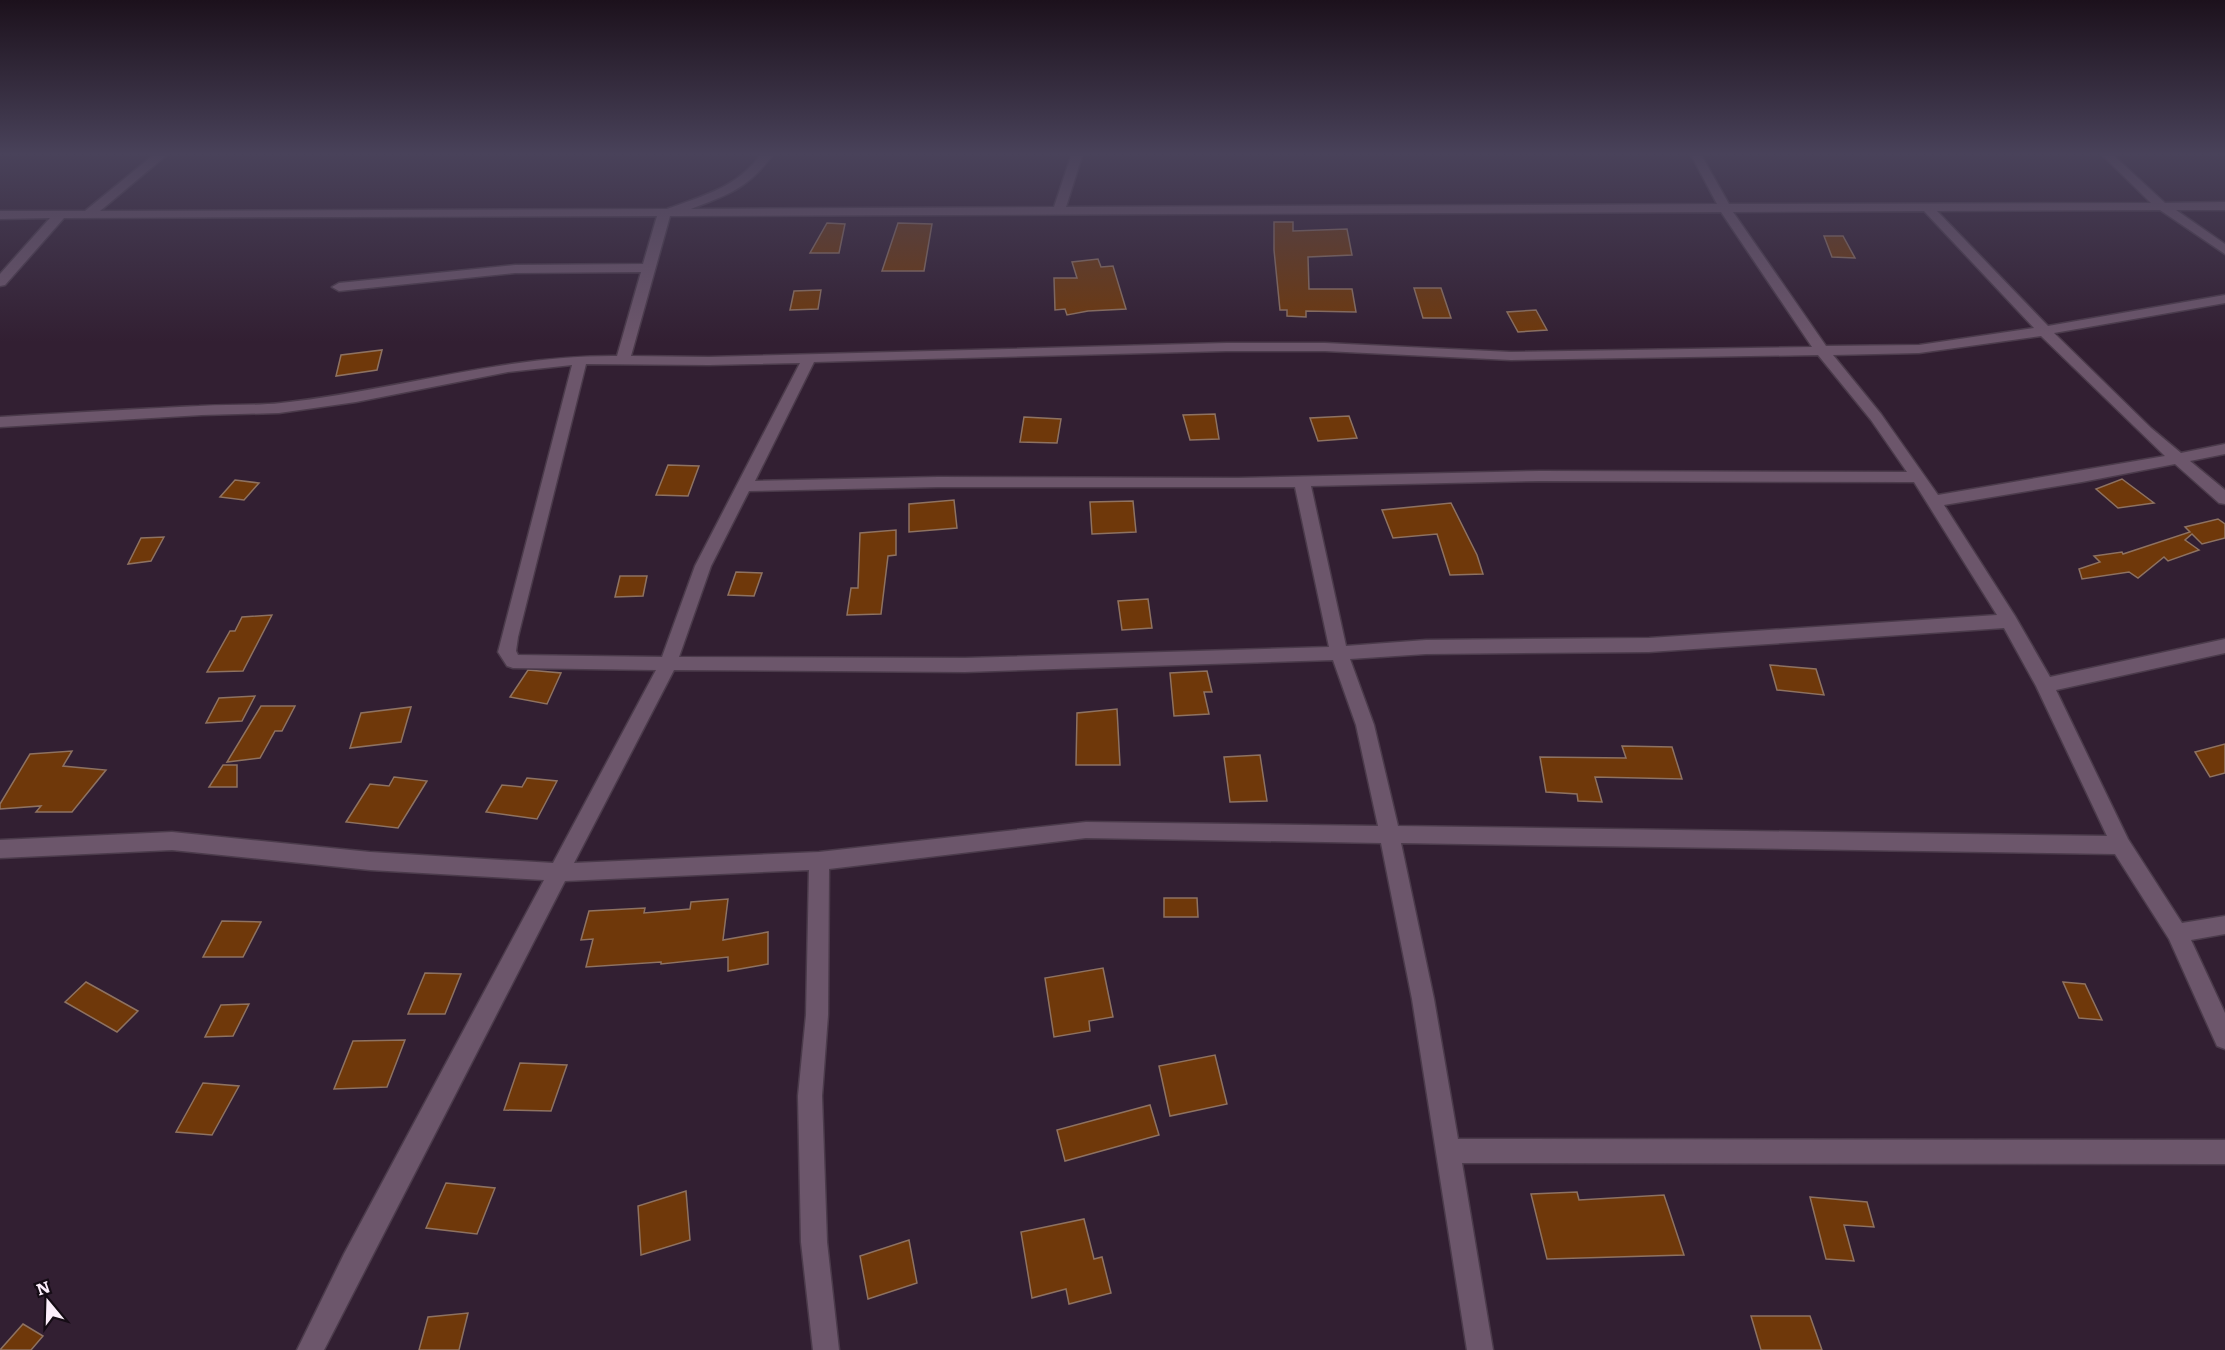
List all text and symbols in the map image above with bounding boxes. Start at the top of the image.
north arrow [18,1272,78,1332]
text: N [33,1273,53,1300]

